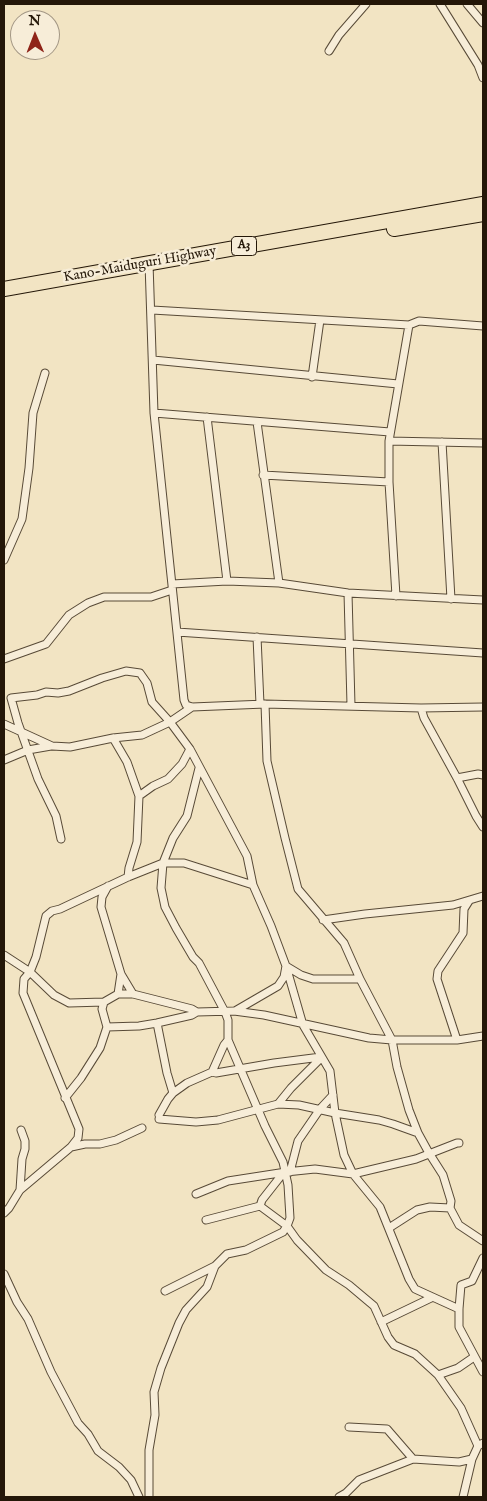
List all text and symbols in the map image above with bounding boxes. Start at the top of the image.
north arrow [10,10,60,60]
text: N [29,12,41,30]
road number: A3 [232,237,256,256]
street label: Kano-Maiduguri Highway [62,243,218,287]

